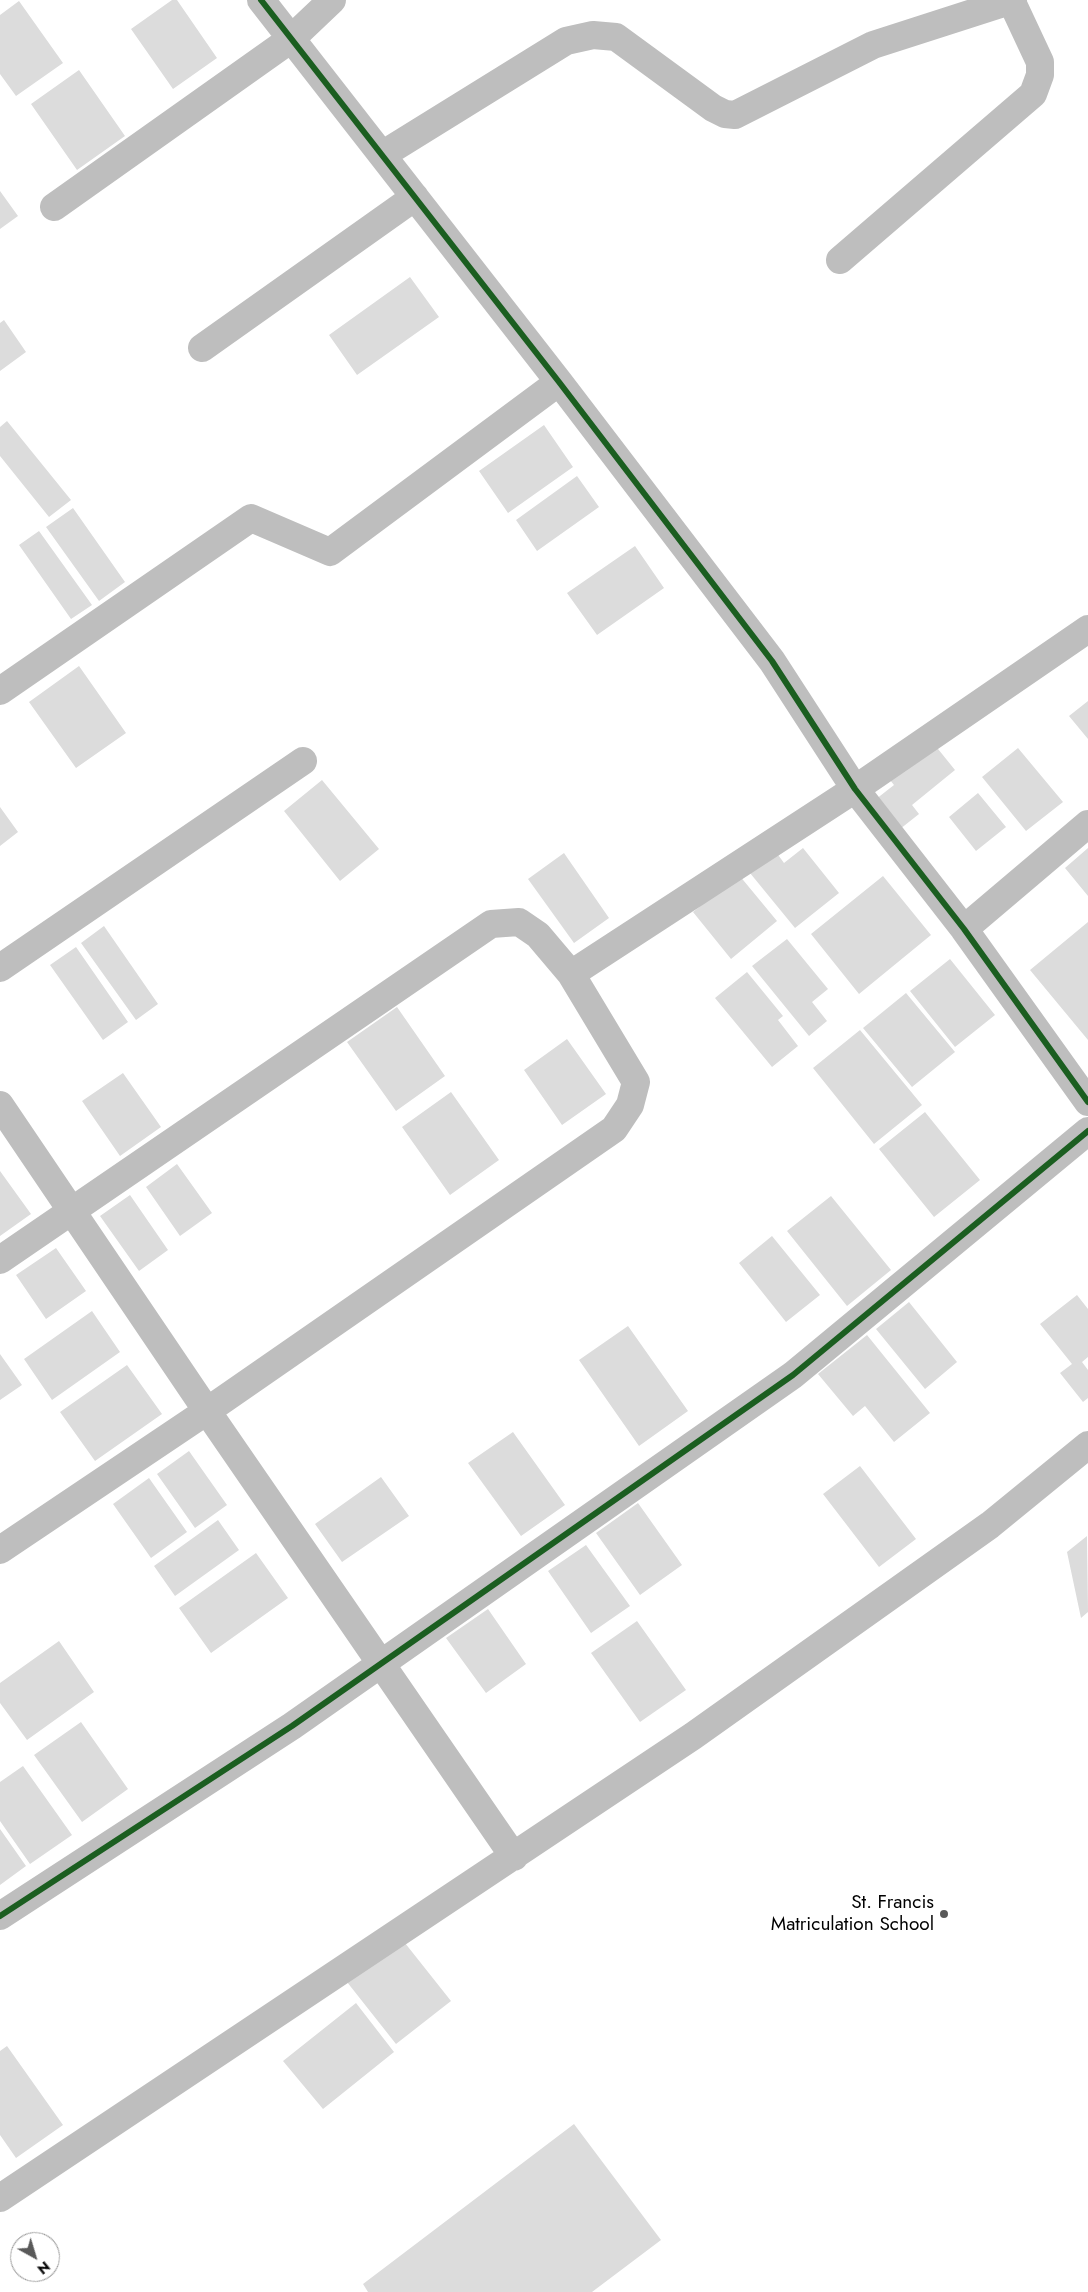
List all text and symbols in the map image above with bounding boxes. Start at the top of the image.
place label: St. Francis Matriculation School [771,1892,934,1936]
marker: St. Francis Matriculation School [938,1908,950,1920]
north arrow [10,2232,60,2282]
text: N [33,2257,54,2279]

